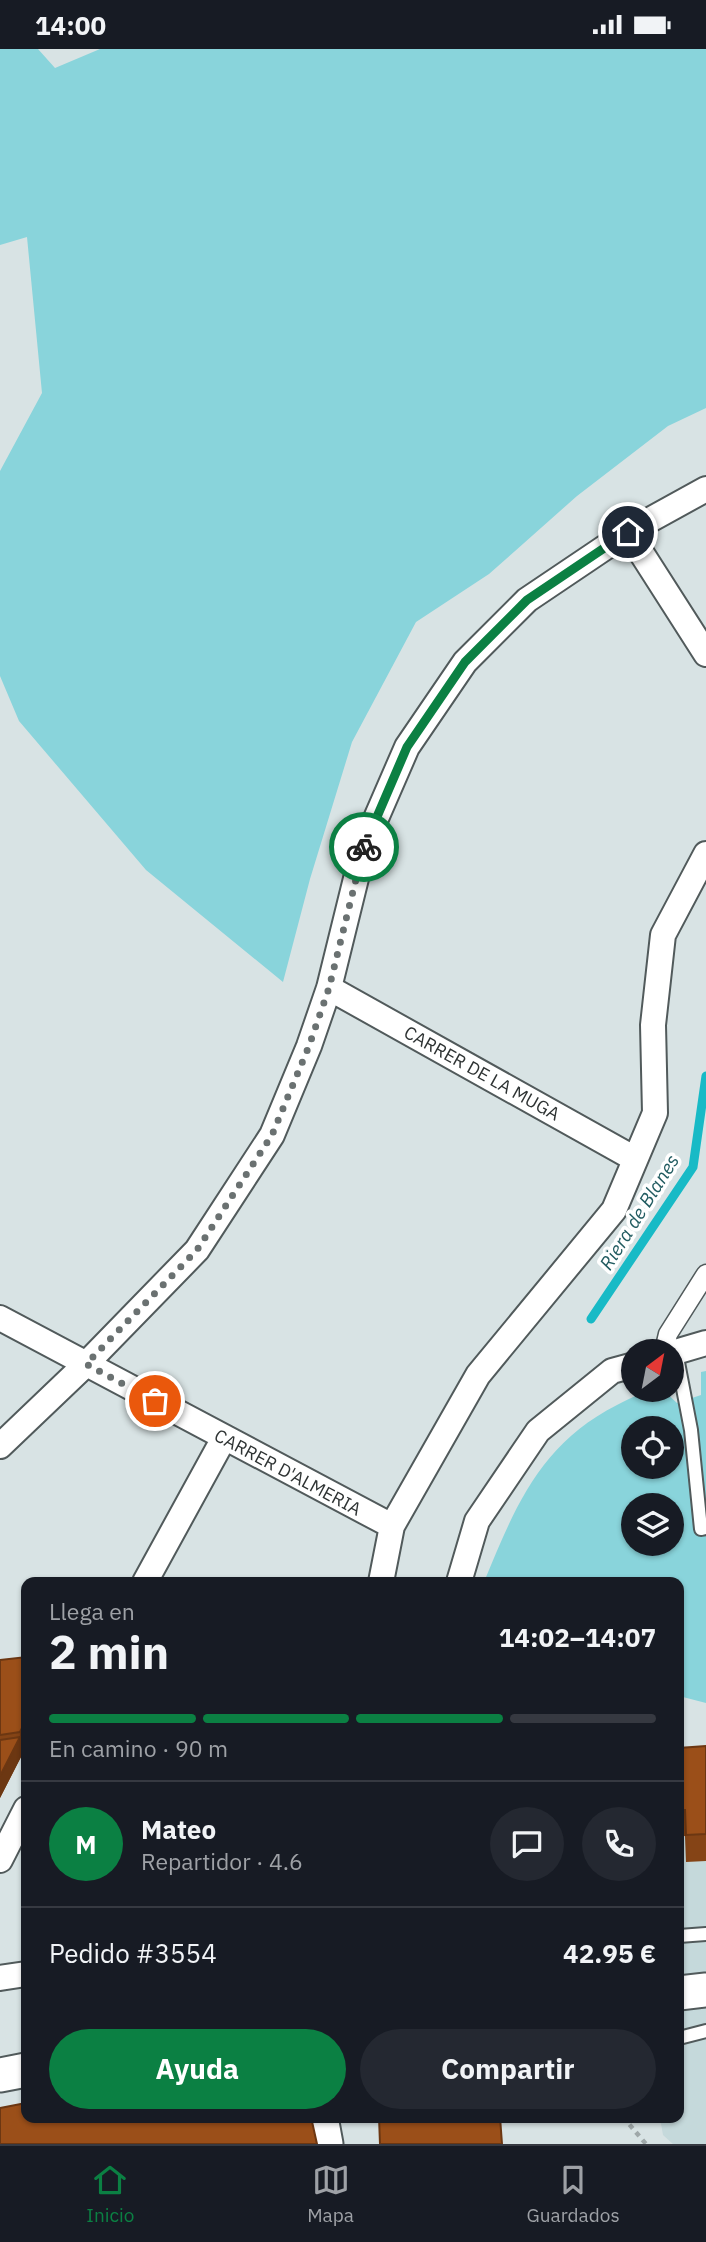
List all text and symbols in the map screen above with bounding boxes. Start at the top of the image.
text: 14:00 [35,8,106,42]
pin [598,502,658,562]
icon: home [609,513,647,551]
courier [329,812,399,882]
icon: bike [345,828,383,866]
street label: CARRER DE LA MUGA [400,1021,564,1126]
water label: Riera de Blanes [594,1150,684,1274]
north arrow [621,1339,684,1402]
map controls [621,1339,684,1556]
pin [125,1371,185,1431]
icon: bag [136,1382,174,1420]
button: locate [621,1416,684,1479]
street label: CARRER D'ALMERIA [211,1424,366,1521]
button: layers [621,1493,684,1556]
text: Llega en [49,1596,135,1626]
text: 14:02–14:07 [499,1620,656,1654]
text: 2 min [49,1622,169,1682]
text: En camino · 90 m [49,1733,228,1763]
button: chat [490,1807,564,1881]
button: phone [582,1807,656,1881]
text: Mateo [141,1812,216,1846]
text: M [75,1827,97,1861]
text: Repartidor · 4.6 [141,1846,303,1876]
text: Pedido #3554 [49,1936,217,1970]
text: 42.95 € [563,1936,656,1970]
button: Ayuda [49,2029,346,2109]
button: Compartir [360,2029,656,2109]
tab: Inicio [86,2161,134,2227]
tab: Mapa [307,2161,354,2227]
tab: Guardados [527,2161,620,2227]

